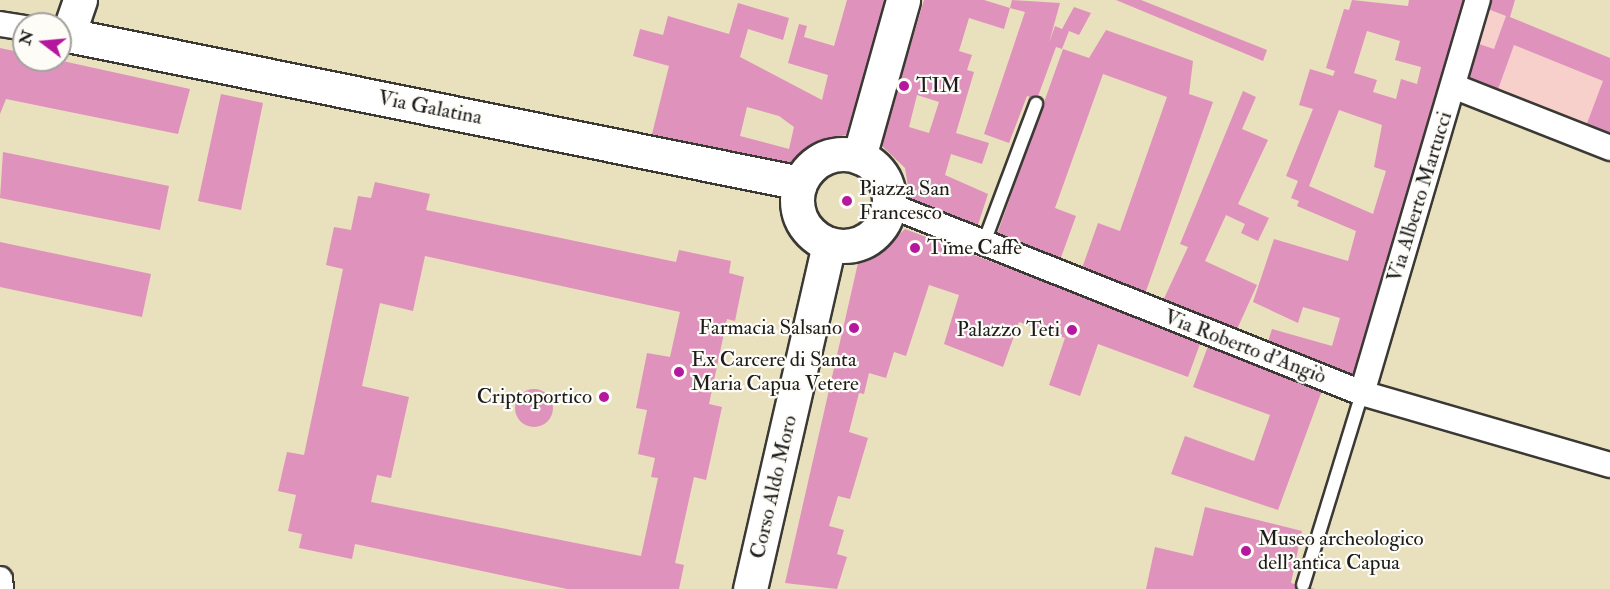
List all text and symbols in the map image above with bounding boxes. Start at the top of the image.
north arrow [12,12,72,72]
text: N [15,28,38,47]
place label: TIM [916,73,960,99]
marker: TIM [897,79,911,93]
street label: Via Galatina [376,86,484,130]
street label: Via Alberto Martucci [1382,109,1458,285]
place label: Piazza San Francesco [859,176,950,226]
marker: Piazza San Francesco [840,194,854,208]
place label: Time Caffè [927,235,1022,261]
marker: Time Caffè [908,241,922,255]
street label: Via Roberto d'Angiò [1160,305,1330,389]
place label: Farmacia Salsano [698,315,842,341]
place label: Palazzo Teti [957,317,1060,343]
marker: Farmacia Salsano [847,321,861,335]
marker: Palazzo Teti [1065,323,1079,337]
place label: Ex Carcere di Santa Maria Capua Vetere [691,347,859,397]
marker: Ex Carcere di Santa Maria Capua Vetere [672,365,686,379]
place label: Criptoportico [477,384,592,410]
marker: Criptoportico [597,390,611,404]
street label: Corso Aldo Moro [745,413,803,561]
place label: Museo archeologico dell'antica Capua [1258,526,1424,576]
marker: Museo archeologico dell'antica Capua [1239,544,1253,558]

